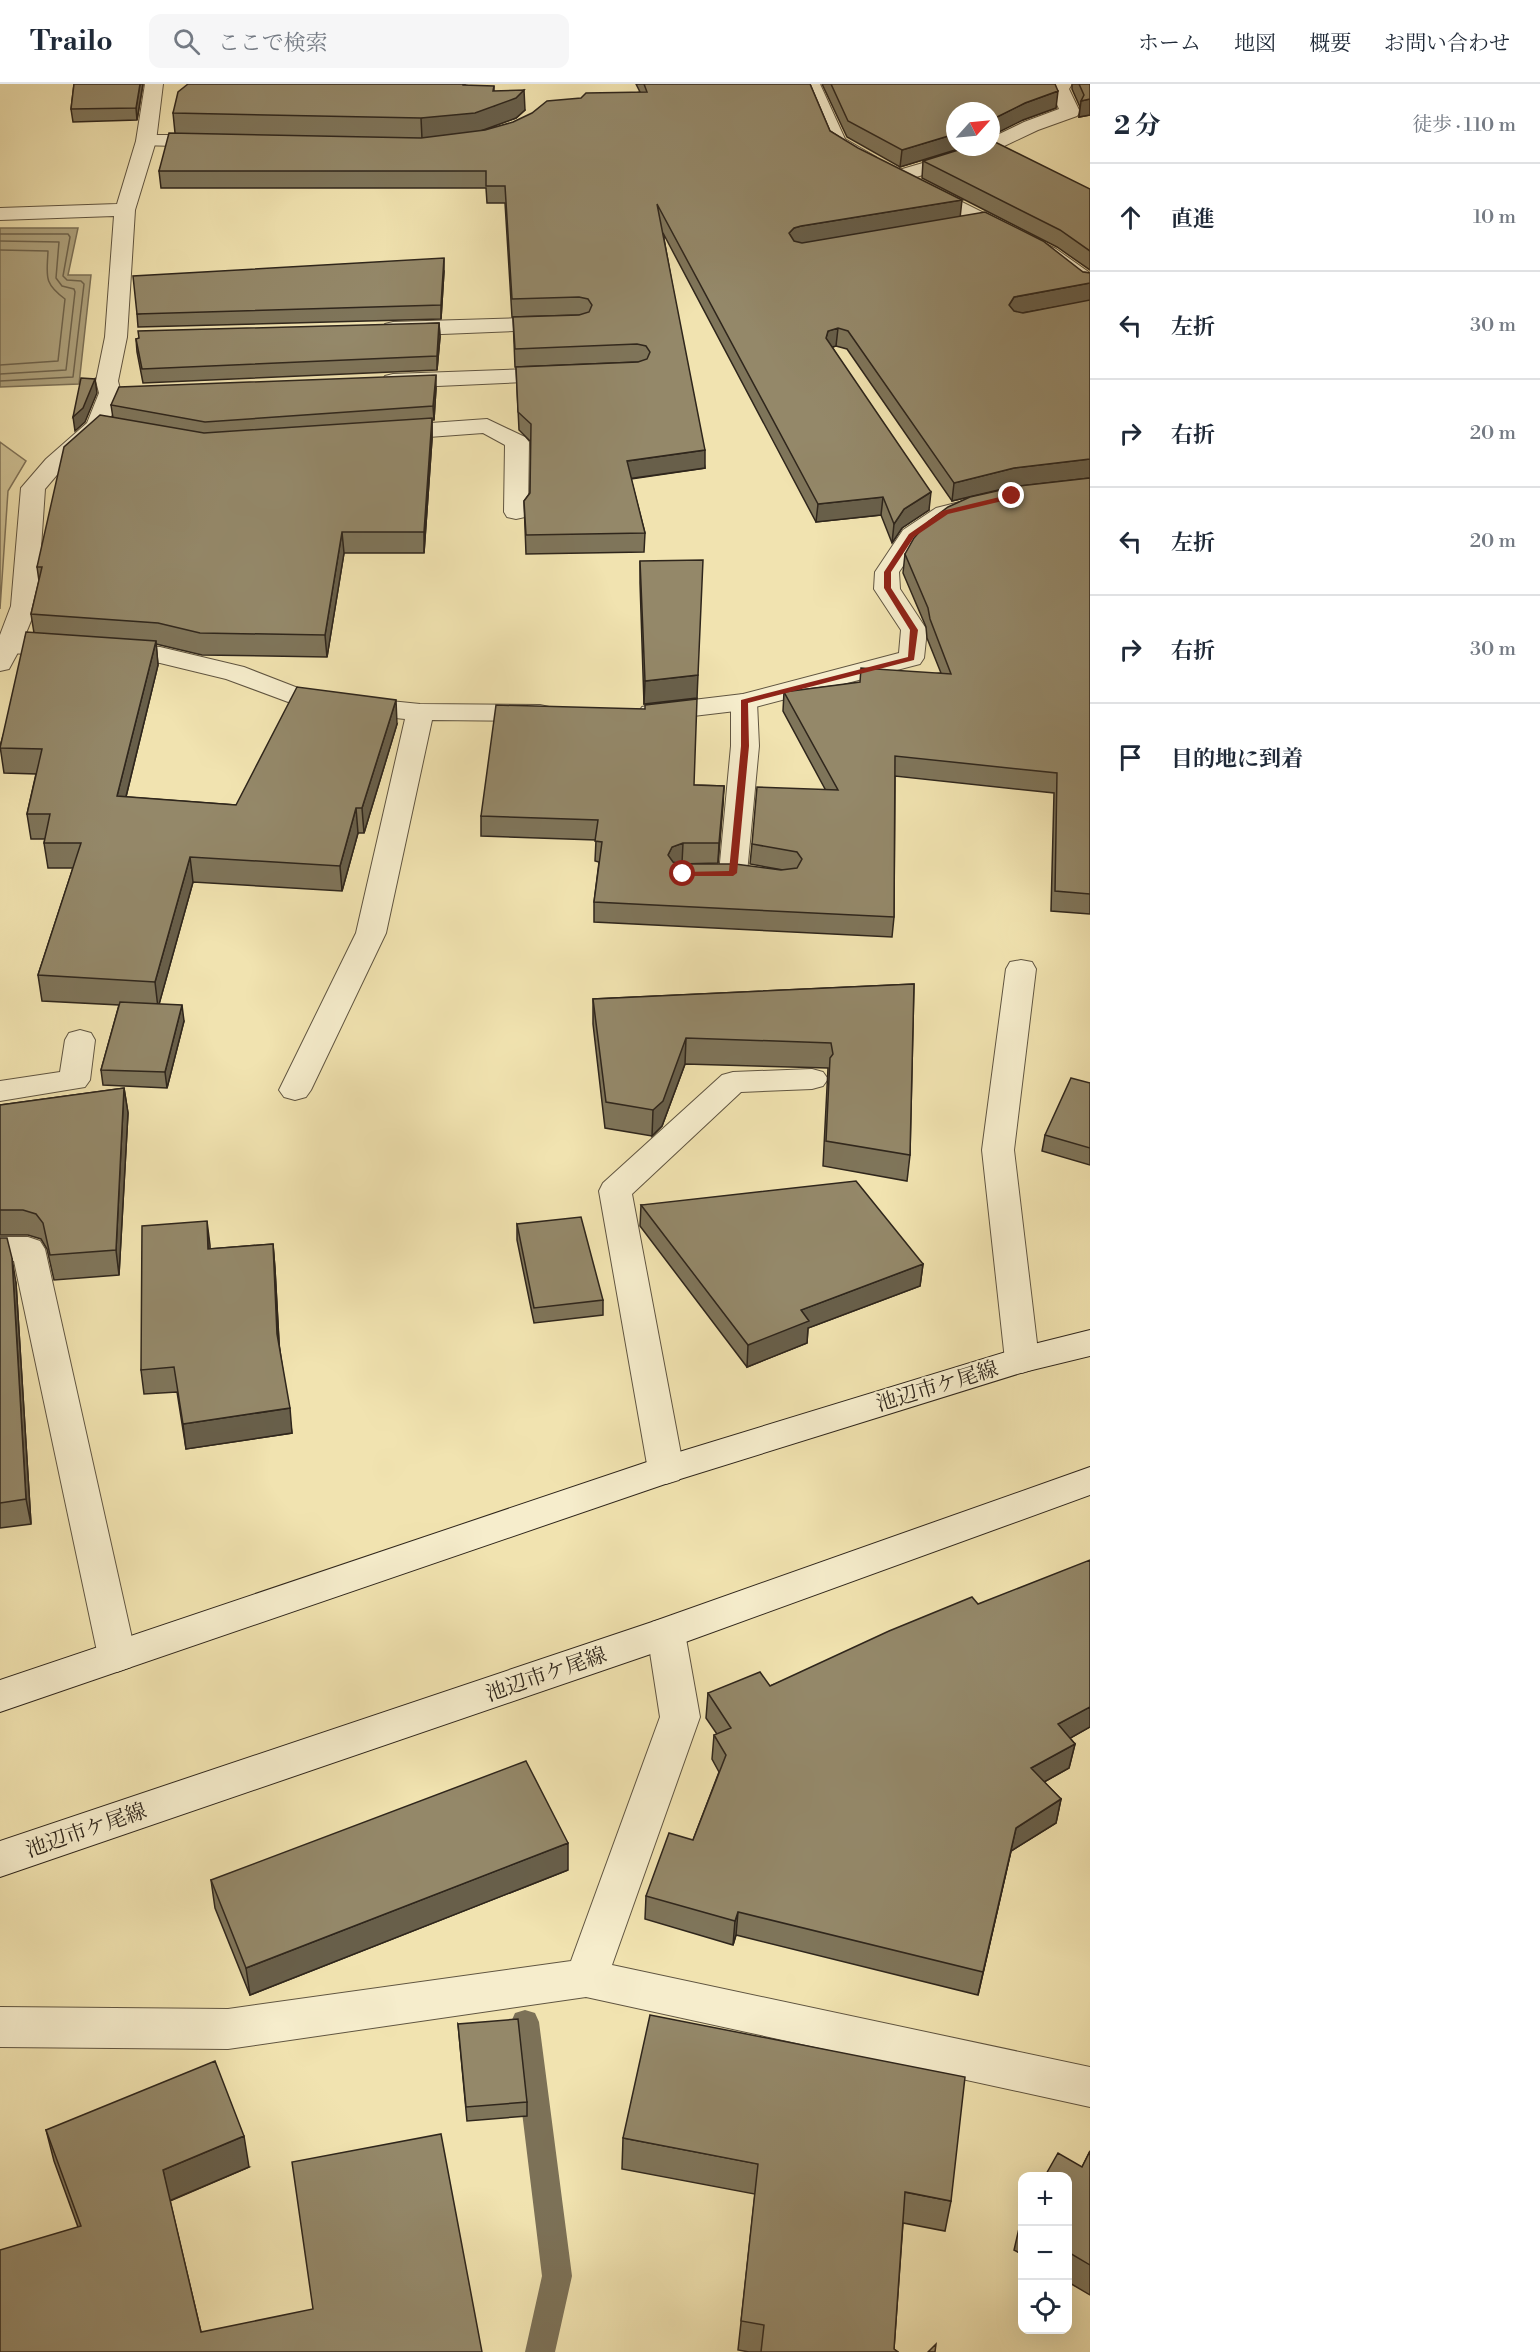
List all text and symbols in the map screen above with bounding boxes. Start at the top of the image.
search box [149,14,569,68]
text: Trailo [30,24,113,59]
icon: search [170,25,203,58]
text: ここで検索 [218,30,328,57]
text: ホーム [1138,31,1201,57]
text: 地図 [1234,31,1276,57]
text: 概要 [1309,31,1351,57]
text: お問い合わせ [1384,31,1510,57]
north arrow [946,102,1000,156]
text: 2 分 [1114,110,1160,142]
text: 徒歩 · 110 m [1412,113,1516,138]
icon: ahead [1114,201,1147,234]
text: 10 m [1473,205,1516,230]
text: 直進 [1171,206,1215,233]
icon: left [1114,309,1147,342]
text: 30 m [1470,313,1516,338]
text: 左折 [1171,314,1215,341]
icon: right [1114,417,1147,450]
text: 20 m [1470,421,1516,446]
text: 右折 [1171,422,1215,449]
route end [998,482,1024,508]
icon: left [1114,525,1147,558]
text: 20 m [1470,529,1516,554]
text: 左折 [1171,530,1215,557]
icon: right [1114,633,1147,666]
text: 30 m [1470,637,1516,662]
text: 右折 [1171,638,1215,665]
icon: arrive [1114,741,1147,774]
text: 目的地に到着 [1171,746,1303,773]
route start [669,860,695,886]
street label: 池辺市ケ尾線 [873,1356,1001,1418]
street label: 池辺市ケ尾線 [483,1642,610,1708]
street label: 池辺市ケ尾線 [23,1798,150,1864]
map controls [1018,2172,1072,2334]
button: + [1018,2172,1072,2226]
button: − [1018,2226,1072,2280]
button: locate [1018,2280,1072,2334]

